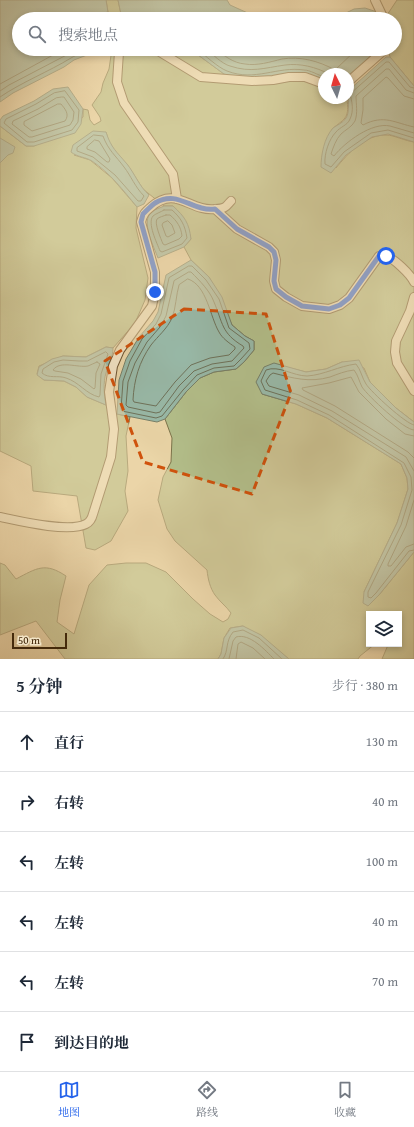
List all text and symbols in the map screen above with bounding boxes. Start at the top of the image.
search box [12,12,402,56]
icon: search [26,23,48,45]
text: 搜索地点 [58,24,118,45]
north arrow [318,68,354,104]
route start [377,247,395,265]
route end [146,283,164,301]
map controls [366,611,402,647]
button: layers [366,611,402,647]
scale bar [12,631,67,650]
text: 50 m [18,632,40,648]
text: 5 分钟 [16,673,63,698]
text: 步行 · 380 m [332,676,398,695]
icon: ahead [16,731,38,753]
text: 直行 [54,732,84,753]
text: 130 m [366,732,398,751]
icon: right [16,791,38,813]
text: 右转 [54,792,84,813]
text: 40 m [372,792,398,811]
icon: left [16,851,38,873]
text: 左转 [54,852,84,873]
text: 100 m [366,852,398,871]
icon: left [16,911,38,933]
text: 左转 [54,912,84,933]
text: 40 m [372,912,398,931]
icon: left [16,971,38,993]
text: 左转 [54,972,84,993]
text: 70 m [372,972,398,991]
icon: arrive [16,1031,38,1053]
text: 到达目的地 [54,1032,129,1053]
tab: 地图 [58,1079,80,1120]
tab: 路线 [196,1079,218,1120]
tab: 收藏 [334,1079,356,1120]

